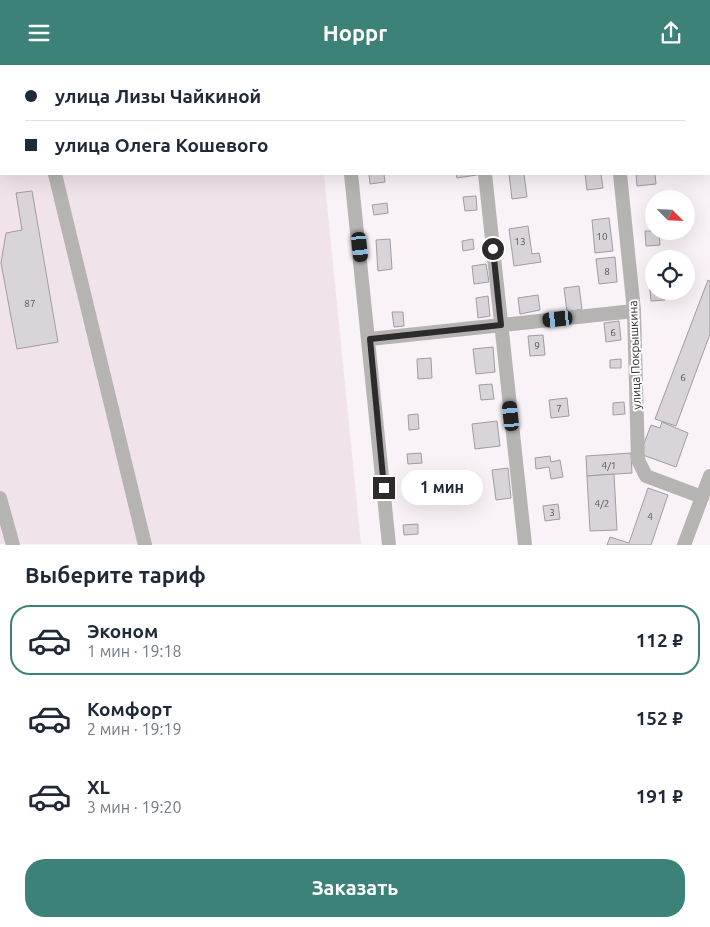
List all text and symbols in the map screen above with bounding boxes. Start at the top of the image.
icon: menu [25,19,53,47]
icon: share [657,19,685,47]
text: Hoppr [323,20,387,45]
text: улица Лизы Чайкиной [55,85,261,107]
text: улица Олега Кошевого [55,134,268,156]
north arrow [645,190,695,240]
map controls [645,190,695,300]
car [350,231,369,263]
house number: 10 [596,231,608,242]
house number: 13 [514,236,526,247]
route start [482,238,504,260]
button: locate [645,250,695,300]
house number: 8 [604,266,610,277]
house number: 87 [24,298,36,309]
street label: улица Покрышкина [626,300,643,410]
car [542,310,573,328]
house number: 6 [610,327,616,338]
house number: 9 [534,340,540,351]
house number: 6 [680,372,686,383]
car [501,400,520,432]
house number: 7 [556,403,562,414]
house number: 4/1 [602,460,616,471]
callout: 1 мин [402,471,484,505]
route end [373,477,395,499]
text: 1 мин [420,478,464,496]
house number: 4/2 [595,498,609,509]
house number: 3 [549,507,555,518]
house number: 4 [647,511,653,522]
text: Выберите тариф [25,562,206,587]
icon: car [27,618,72,663]
text: Эконом [87,620,158,642]
text: 112 ₽ [636,629,683,651]
text: 1 мин · 19:18 [87,642,181,660]
icon: car [27,696,72,741]
text: Комфорт [87,698,172,720]
text: 152 ₽ [636,707,683,729]
text: 2 мин · 19:19 [87,720,181,738]
icon: car [27,774,72,819]
text: XL [87,776,110,798]
text: 191 ₽ [636,785,683,807]
text: 3 мин · 19:20 [87,798,181,816]
button: Заказать [25,859,685,917]

